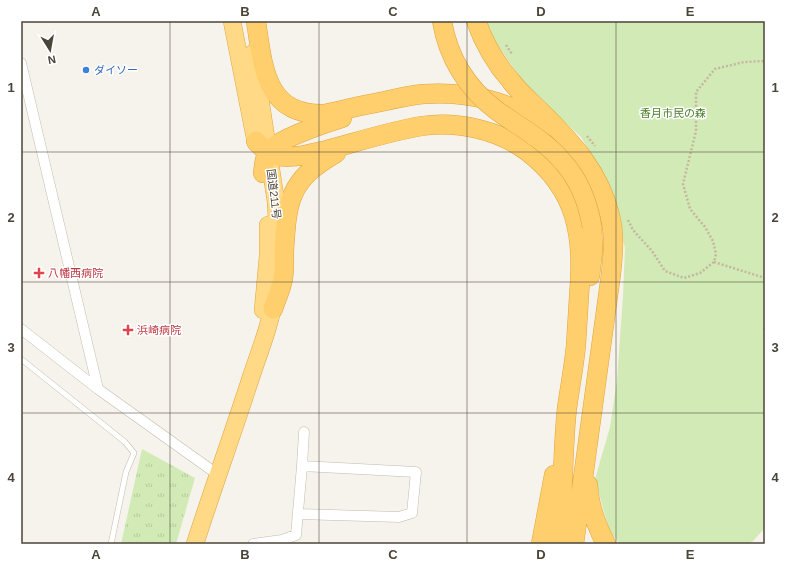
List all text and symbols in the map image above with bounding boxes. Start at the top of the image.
text: A [91,4,101,19]
text: B [240,4,250,19]
text: C [388,4,398,19]
text: D [536,4,546,19]
text: E [686,4,695,19]
north arrow [30,30,70,70]
text: N [47,53,57,66]
place label: ダイソー [94,64,138,76]
marker: ダイソー [81,65,91,75]
text: 1 [7,80,15,95]
text: 1 [771,80,779,95]
park label: 香月市民の森 [640,107,706,119]
street label: 国道211号 [265,168,283,220]
text: 2 [7,210,15,225]
text: 2 [771,210,779,225]
marker: 八幡西病院 [33,267,45,279]
place label: 八幡西病院 [48,267,103,279]
marker: 浜崎病院 [122,324,134,336]
place label: 浜崎病院 [137,324,181,336]
text: 3 [7,340,15,355]
text: 3 [771,340,779,355]
text: 4 [7,470,15,485]
text: 4 [771,470,779,485]
text: A [91,547,101,562]
text: B [240,547,250,562]
text: C [388,547,398,562]
text: D [536,547,546,562]
text: E [686,547,695,562]

